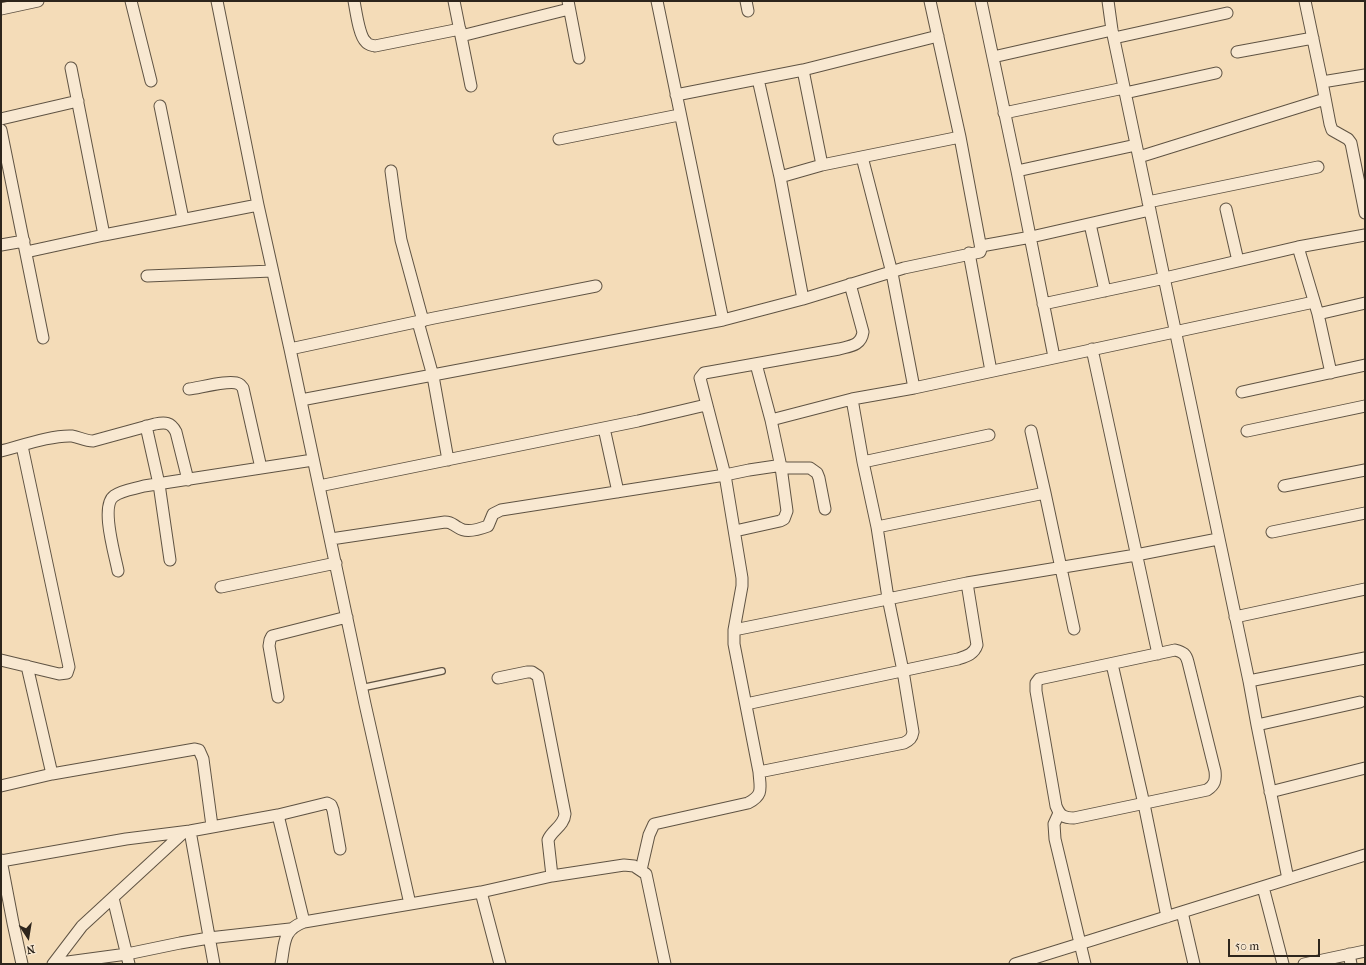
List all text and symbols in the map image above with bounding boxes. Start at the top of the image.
north arrow [8,917,48,957]
scale bar [1230,931,1322,957]
text: 50 m [1235,939,1259,953]
text: N [25,942,36,956]

